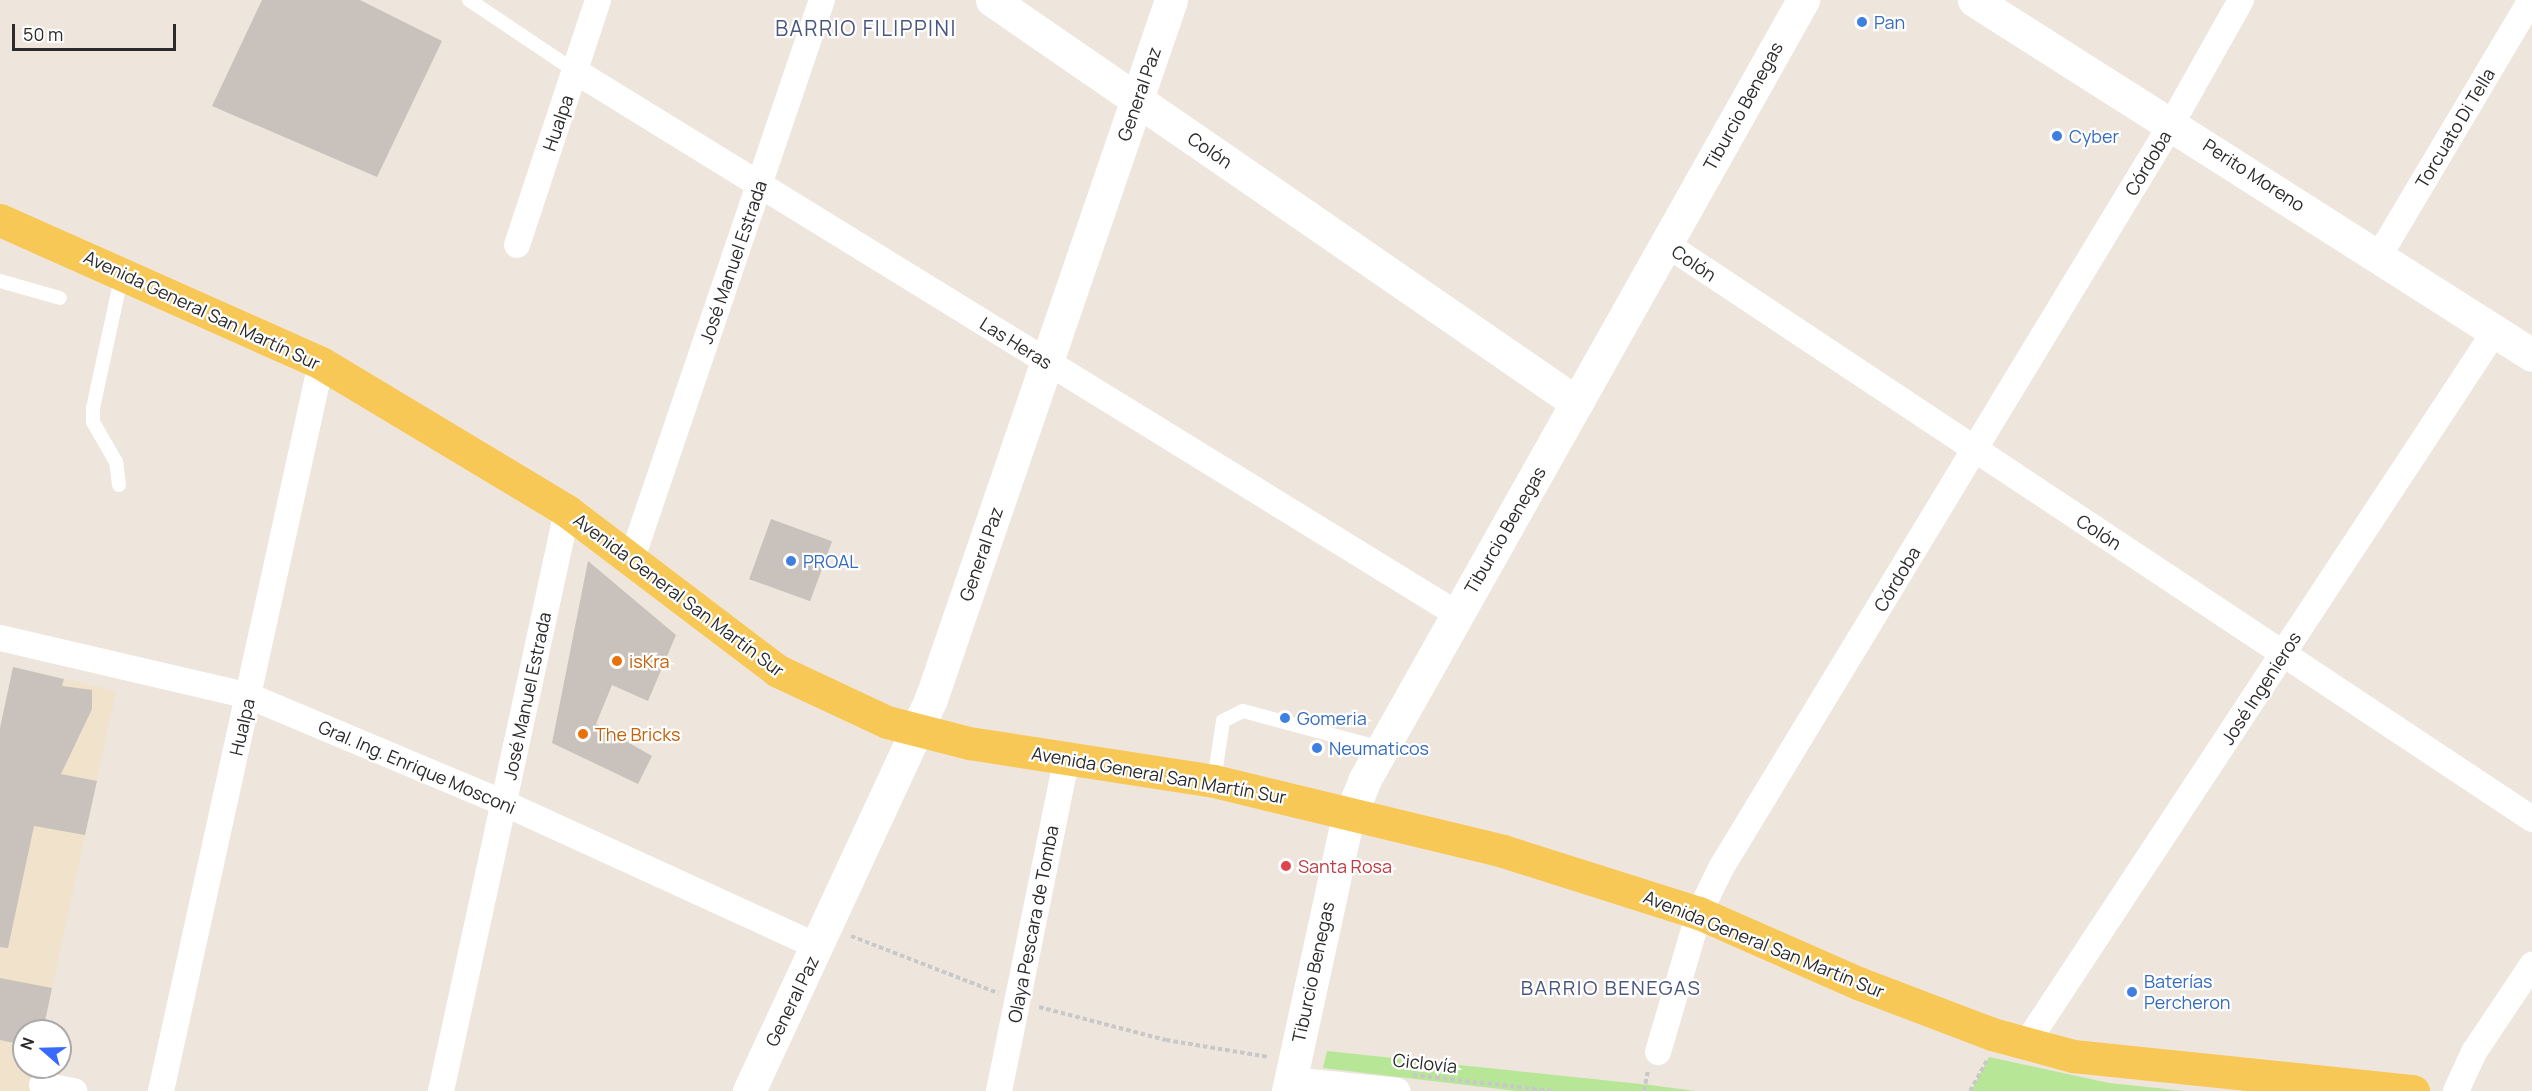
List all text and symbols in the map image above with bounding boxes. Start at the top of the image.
place label: Pan [1874,11,1905,33]
scale bar [15,12,178,50]
district label: BARRIO FILIPPINI [775,15,957,41]
marker: Pan [1855,15,1869,29]
text: 50 m [23,22,63,46]
street label: Tiburcio Benegas [1699,38,1787,174]
street label: General Paz [1113,44,1165,144]
street label: Torcuato Di Tella [2411,64,2499,192]
street label: Hualpa [538,92,578,154]
place label: Cyber [2069,125,2119,147]
street label: Colón [1184,127,1236,173]
street label: Córdoba [2120,127,2176,199]
marker: Cyber [2050,129,2064,143]
street label: Perito Moreno [2199,134,2309,216]
street label: José Manuel Estrada [695,178,771,346]
street label: Colón [1668,240,1720,286]
street label: Avenida General San Martín Sur [81,246,323,374]
street label: Las Heras [976,312,1056,374]
street label: Tiburcio Benegas [1460,463,1550,597]
street label: General Paz [955,504,1007,604]
street label: Avenida General San Martín Sur [570,509,788,681]
street label: Colón [2073,510,2125,554]
street label: Córdoba [1869,543,1925,615]
place label: PROAL [803,550,858,572]
marker: PROAL [784,554,798,568]
street label: José Manuel Estrada [499,610,555,782]
street label: José Ingenieros [2217,628,2305,748]
place label: isKra [629,650,669,672]
marker: isKra [610,654,624,668]
street label: Hualpa [225,696,259,758]
place label: Gomeria [1297,707,1367,729]
marker: Gomeria [1278,711,1292,725]
street label: Gral. Ing. Enrique Mosconi [315,716,519,818]
place label: The Bricks [595,723,680,745]
marker: The Bricks [576,727,590,741]
place label: Neumaticos [1329,737,1429,759]
marker: Neumaticos [1310,741,1324,755]
street label: Avenida General San Martín Sur [1030,742,1288,808]
street label: Olaya Pescara de Tomba [1003,824,1063,1024]
place label: Santa Rosa [1298,855,1392,877]
marker: Santa Rosa [1279,859,1293,873]
street label: Avenida General San Martín Sur [1640,886,1888,1002]
street label: Tiburcio Benegas [1288,900,1338,1044]
street label: General Paz [761,952,823,1050]
place label: Baterías Percheron [2144,971,2230,1014]
district label: BARRIO BENEGAS [1521,975,1701,999]
marker: Baterías Percheron [2125,985,2139,999]
north arrow [12,1019,72,1079]
text: N [15,1034,39,1053]
street label: Ciclovía [1392,1049,1458,1077]

